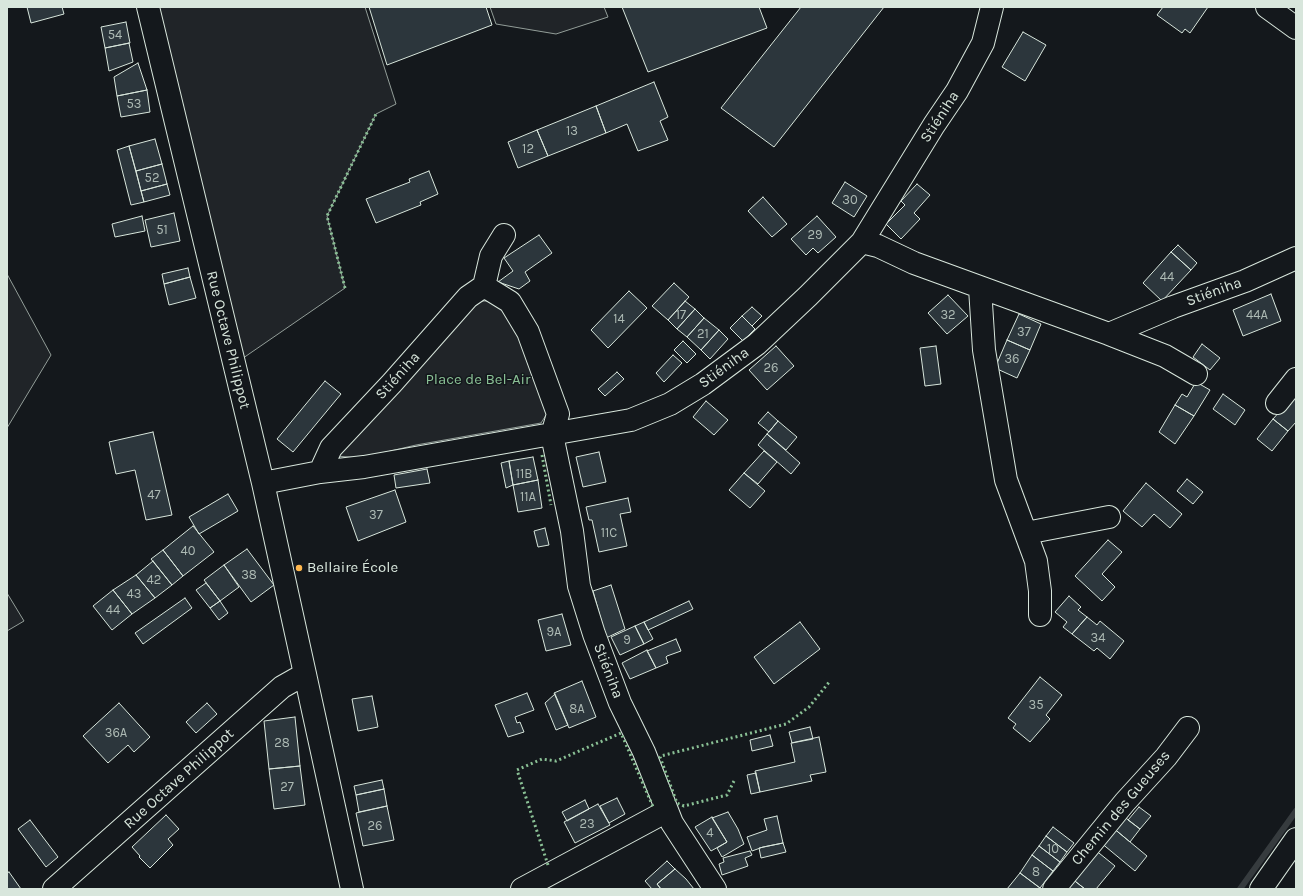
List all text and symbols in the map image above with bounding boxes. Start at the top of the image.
house number: 54 [108,27,122,43]
street label: Stiéniha [917,88,963,146]
house number: 53 [126,96,142,112]
house number: 13 [566,123,578,139]
house number: 12 [522,141,534,157]
house number: 52 [145,170,159,186]
house number: 30 [842,192,858,208]
house number: 51 [156,222,168,238]
house number: 29 [807,227,823,243]
street label: Rue Octave Philippot [202,269,254,411]
house number: 44 [1160,269,1174,285]
street label: Stiéniha [1184,274,1244,310]
house number: 17 [676,307,686,323]
house number: 32 [940,307,956,323]
house number: 44A [1246,307,1268,323]
house number: 14 [613,311,625,327]
house number: 37 [1017,324,1031,340]
house number: 21 [697,326,709,342]
street label: Stiéniha [695,344,753,392]
street label: Stiéniha [372,349,424,403]
house number: 36 [1004,351,1020,367]
house number: 26 [764,360,778,376]
park label: Place de Bel-Air [426,371,530,389]
house number: 11B [516,466,532,482]
house number: 47 [147,487,161,503]
house number: 11A [520,489,536,505]
house number: 37 [369,507,383,523]
house number: 11C [601,525,617,541]
house number: 40 [181,543,195,559]
place label: Bellaire École [307,559,398,577]
marker: Bellaire École [294,563,304,573]
house number: 38 [241,567,257,583]
house number: 42 [147,572,161,588]
house number: 43 [127,586,141,602]
house number: 44 [106,602,120,618]
house number: 9A [546,624,562,640]
house number: 34 [1091,630,1105,646]
house number: 9 [623,632,631,648]
street label: Stiéniha [589,641,627,701]
house number: 35 [1028,697,1044,713]
house number: 8A [569,701,585,717]
house number: 36A [105,725,127,741]
street label: Rue Octave Philippot [120,725,238,833]
house number: 28 [274,735,290,751]
street label: Chemin des Gueuses [1068,747,1174,869]
house number: 27 [280,779,294,795]
house number: 23 [579,816,595,832]
house number: 26 [368,818,382,834]
house number: 4 [706,825,714,841]
house number: 10 [1047,841,1059,857]
house number: 8 [1032,864,1040,880]

